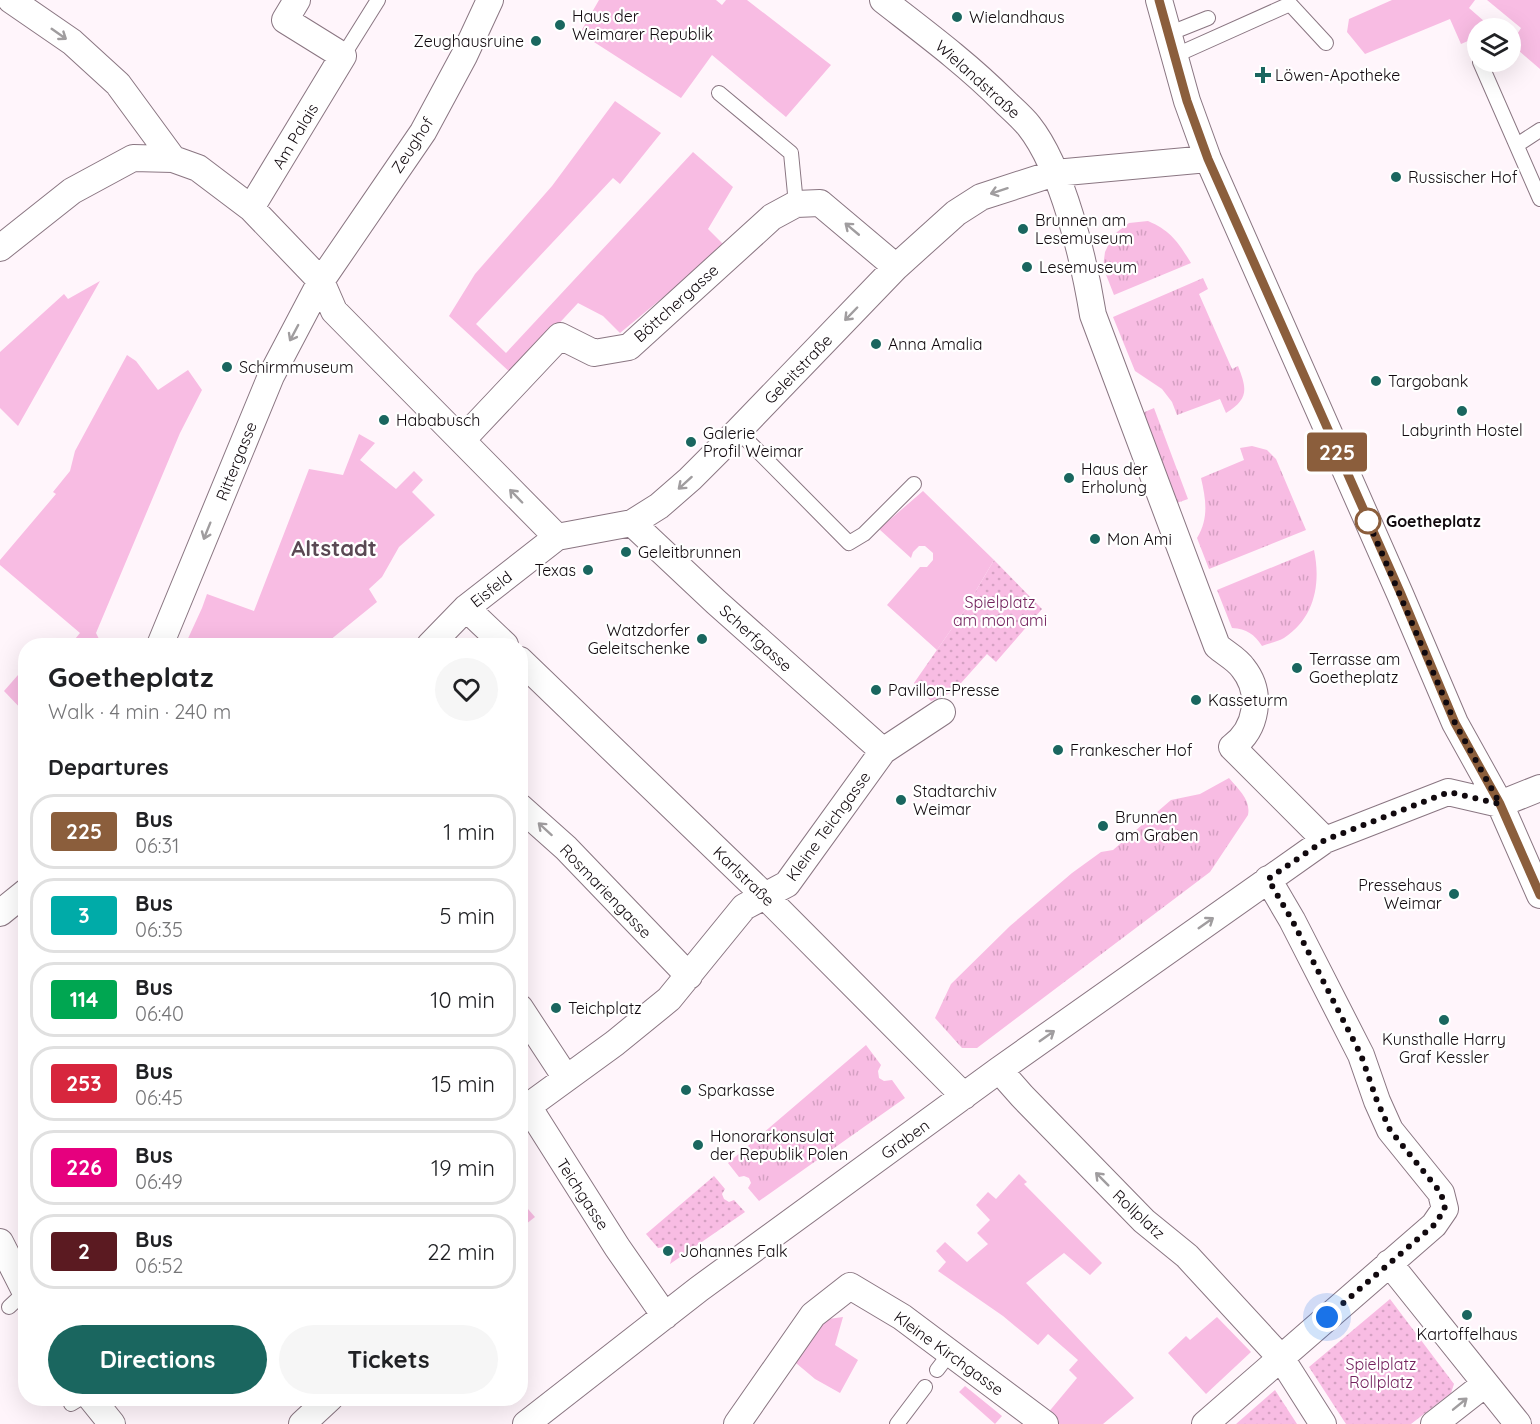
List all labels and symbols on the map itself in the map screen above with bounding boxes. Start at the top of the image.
place label: Haus der Weimarer Republik [572,6,713,44]
place label: Wielandhaus [969,7,1064,27]
marker: Wielandhaus [950,10,964,24]
marker: Haus der Weimarer Republik [553,18,567,32]
one-way arrow [51,28,67,40]
place label: Zeughausruine [414,31,524,51]
marker: Zeughausruine [529,34,543,48]
street label: Wielandstraße [931,36,1025,122]
place label: Löwen-Apotheke [1275,65,1400,85]
marker: Löwen-Apotheke [1256,68,1270,82]
street label: Am Palais [268,100,322,172]
street label: Zeughof [387,113,438,177]
place label: Russischer Hof [1408,167,1518,187]
marker: Russischer Hof [1389,170,1403,184]
one-way arrow [990,186,1009,197]
place label: Brunnen am Lesemuseum [1035,210,1133,248]
one-way arrow [844,222,860,235]
marker: Brunnen am Lesemuseum [1016,222,1030,236]
place label: Lesemuseum [1039,257,1137,277]
street label: Böttchergasse [630,260,722,346]
marker: Lesemuseum [1020,260,1034,274]
one-way arrow [844,307,858,322]
one-way arrow [288,324,299,342]
street label: Geleitstraße [760,330,836,408]
place label: Anna Amalia [888,334,982,354]
marker: Anna Amalia [869,337,883,351]
place label: Schirmmuseum [239,357,353,377]
marker: Schirmmuseum [220,360,234,374]
place label: Targobank [1388,371,1468,391]
marker: Targobank [1369,374,1383,388]
marker: Labyrinth Hostel [1455,404,1469,418]
place label: Hababusch [396,410,480,430]
marker: Hababusch [377,413,391,427]
street label: Rittergasse [211,419,261,503]
place label: Labyrinth Hostel [1401,420,1523,440]
place label: Galerie Profil Weimar [703,423,803,461]
line badge: 225 [1302,432,1372,472]
marker: Galerie Profil Weimar [684,435,698,449]
place label: Haus der Erholung [1081,459,1148,497]
marker: Haus der Erholung [1062,471,1076,485]
one-way arrow [678,476,693,490]
one-way arrow [509,488,524,503]
marker: Goetheplatz [1355,508,1381,534]
place label: Goetheplatz [1386,511,1481,531]
one-way arrow [201,521,212,540]
place label: Mon Ami [1107,529,1172,549]
marker: Mon Ami [1088,532,1102,546]
district label: Altstadt [291,534,377,562]
place label: Geleitbrunnen [638,542,741,562]
marker: Geleitbrunnen [619,545,633,559]
place label: Texas [534,560,576,580]
marker: Texas [581,563,595,577]
street label: Eisfeld [466,567,516,611]
park label: Spielplatz am mon ami [953,592,1047,630]
street label: Scherfgasse [716,600,796,676]
place label: Watzdorfer Geleitschenke [588,620,690,658]
marker: Watzdorfer Geleitschenke [695,632,709,646]
place label: Terrasse am Goetheplatz [1309,649,1400,687]
marker: Terrasse am Goetheplatz [1290,661,1304,675]
place label: Pavillon-Presse [888,680,1000,700]
marker: Pavillon-Presse [869,683,883,697]
place label: Kasseturm [1208,690,1288,710]
marker: Kasseturm [1189,693,1203,707]
place label: Frankescher Hof [1070,740,1193,760]
marker: Frankescher Hof [1051,743,1065,757]
street label: Kleine Teichgasse [782,767,874,885]
place label: Stadtarchiv Weimar [913,781,997,819]
marker: Stadtarchiv Weimar [894,793,908,807]
place label: Brunnen am Graben [1115,807,1198,845]
marker: Brunnen am Graben [1096,819,1110,833]
one-way arrow [538,822,553,836]
street label: Rosmariengasse [556,840,656,942]
street label: Karlstraße [709,842,779,910]
place label: Pressehaus Weimar [1358,875,1442,913]
marker: Pressehaus Weimar [1447,887,1461,901]
one-way arrow [1197,917,1213,929]
place label: Teichplatz [568,998,642,1018]
marker: Teichplatz [549,1001,563,1015]
marker: Kunsthalle Harry Graf Kessler [1437,1013,1451,1027]
place label: Kunsthalle Harry Graf Kessler [1382,1029,1506,1067]
one-way arrow [1038,1030,1054,1042]
place label: Sparkasse [698,1080,775,1100]
marker: Sparkasse [679,1083,693,1097]
street label: Graben [877,1115,933,1163]
place label: Honorarkonsulat der Republik Polen [710,1126,848,1164]
marker: Honorarkonsulat der Republik Polen [691,1138,705,1152]
street label: Teichgasse [552,1154,614,1234]
one-way arrow [1095,1172,1110,1187]
street label: Rollplatz [1109,1185,1169,1243]
place label: Johannes Falk [680,1241,788,1261]
marker: Johannes Falk [661,1244,675,1258]
your location [1312,1302,1342,1332]
street label: Kleine Kirchgasse [890,1307,1008,1399]
marker: Kartoffelhaus [1460,1308,1474,1322]
place label: Kartoffelhaus [1416,1324,1518,1344]
park label: Spielplatz Rollplatz [1346,1354,1417,1392]
one-way arrow [1451,1397,1467,1410]

